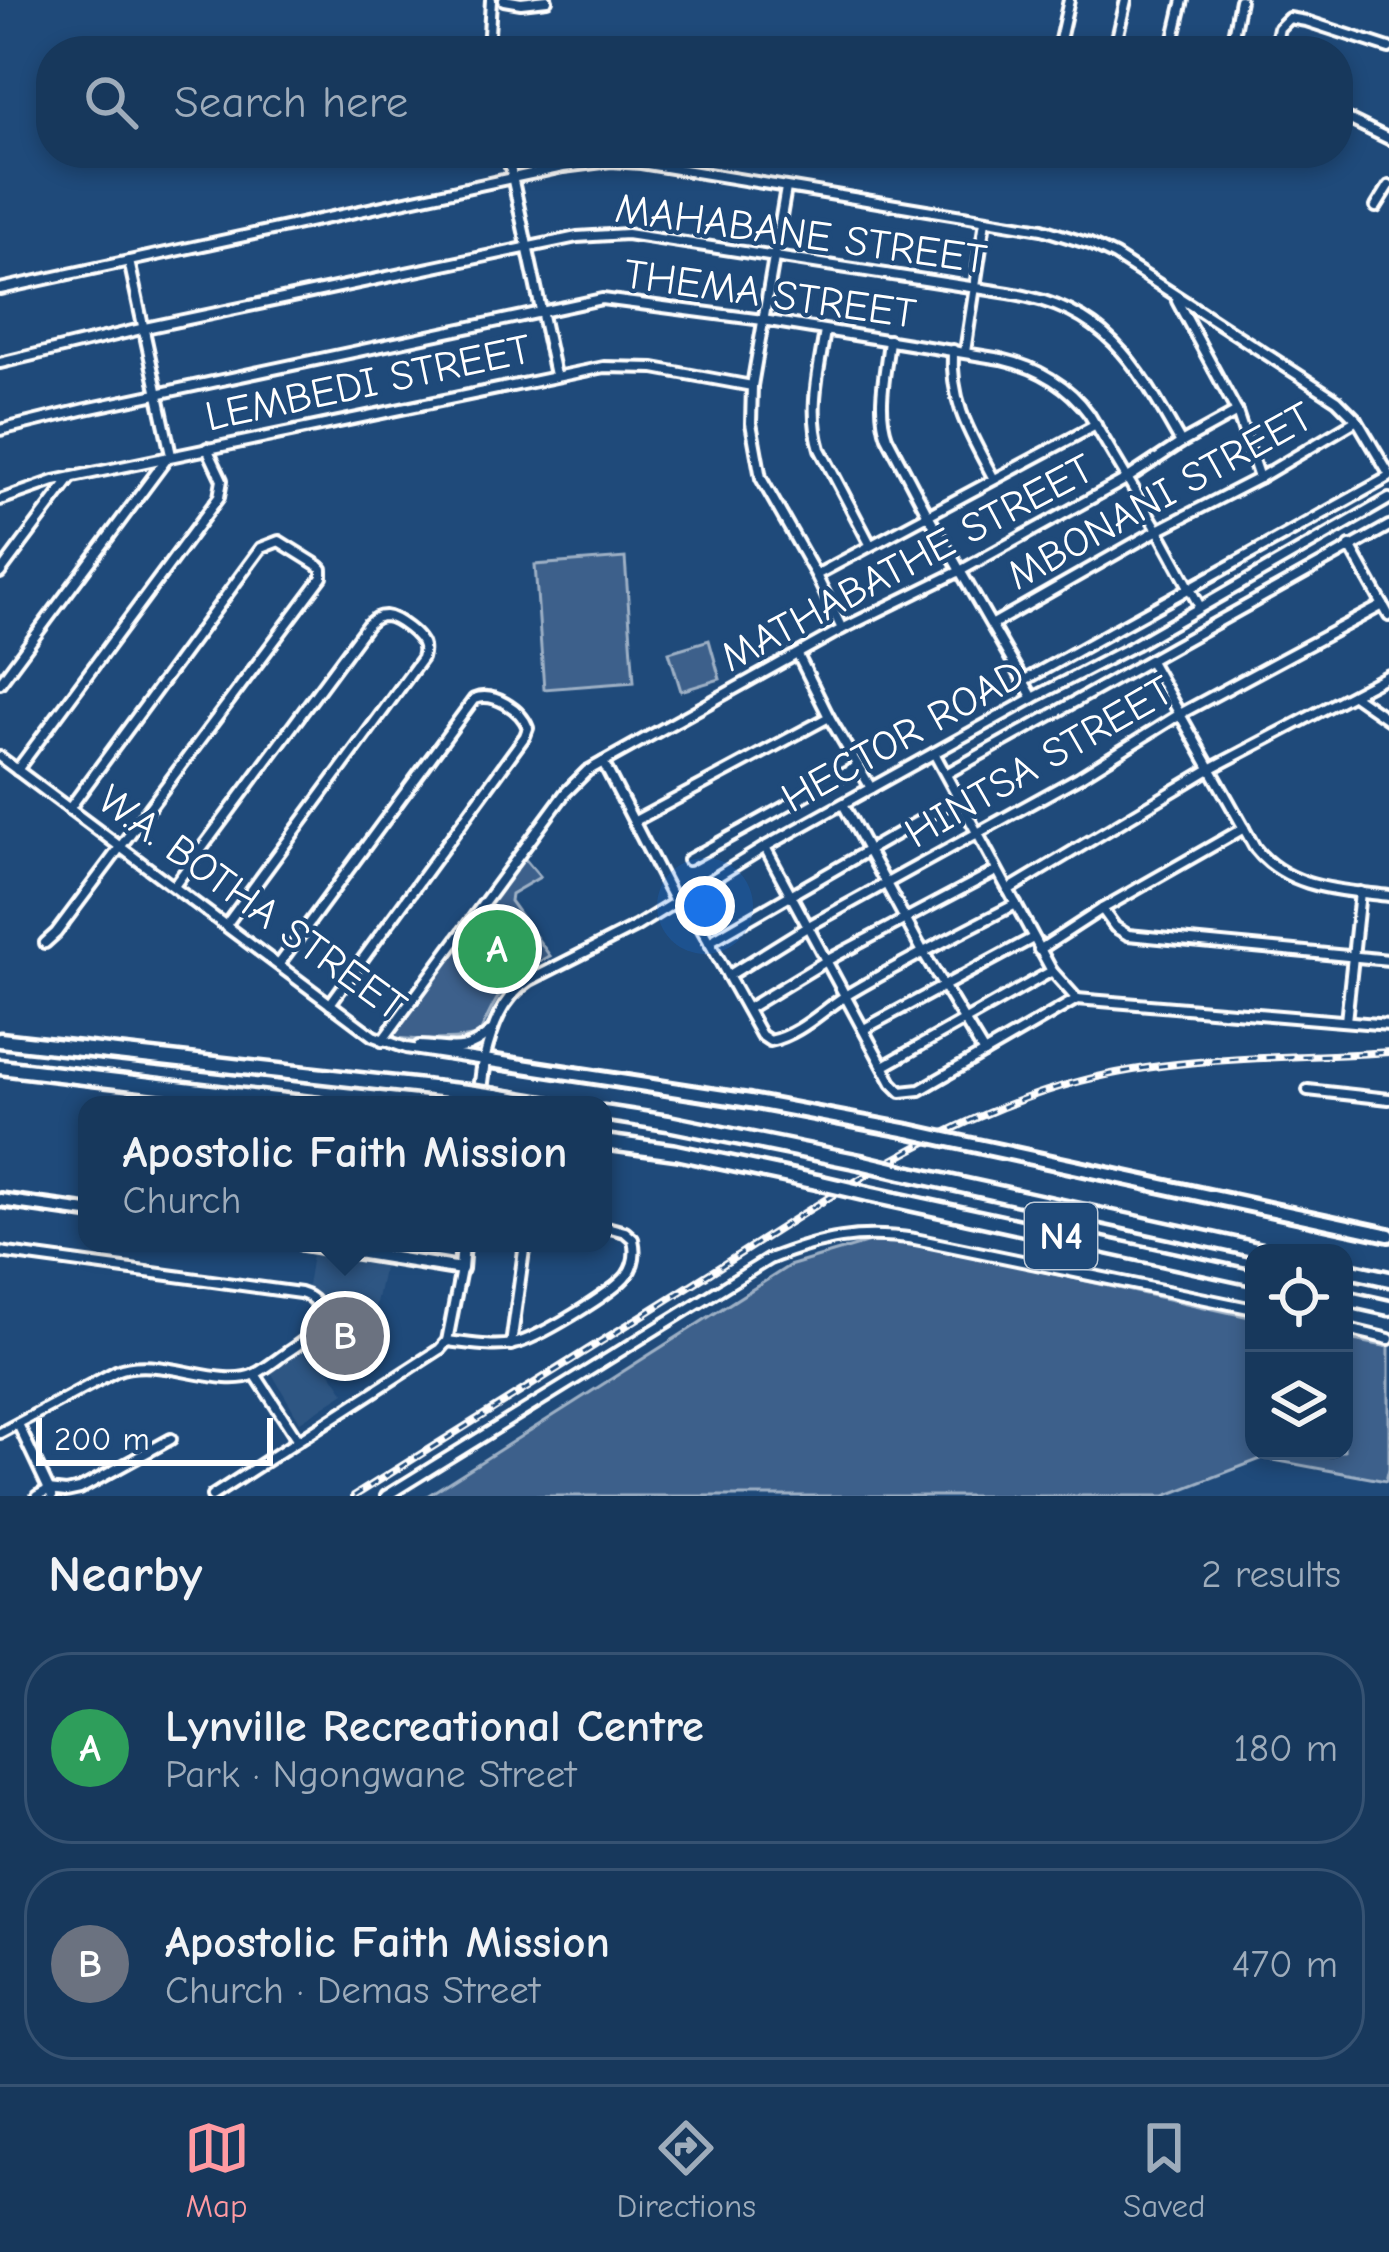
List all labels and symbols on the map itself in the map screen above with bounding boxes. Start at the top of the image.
street label: MAHABANE STREET [612,184,990,284]
street label: THEMA STREET [621,249,919,339]
street label: LEMBEDI STREET [201,325,535,441]
street label: MBONANI STREET [999,392,1321,600]
street label: MATHABATHE STREET [712,444,1102,682]
street label: HECTOR ROAD [773,649,1033,823]
street label: HINTSA STREET [897,666,1182,858]
street label: W.A. BOTHA STREET [88,775,416,1031]
your location [675,876,735,936]
pin: A [458,904,536,994]
road number: N4 [1025,1203,1097,1269]
pin: B [306,1291,384,1381]
scale bar [36,1412,273,1465]

